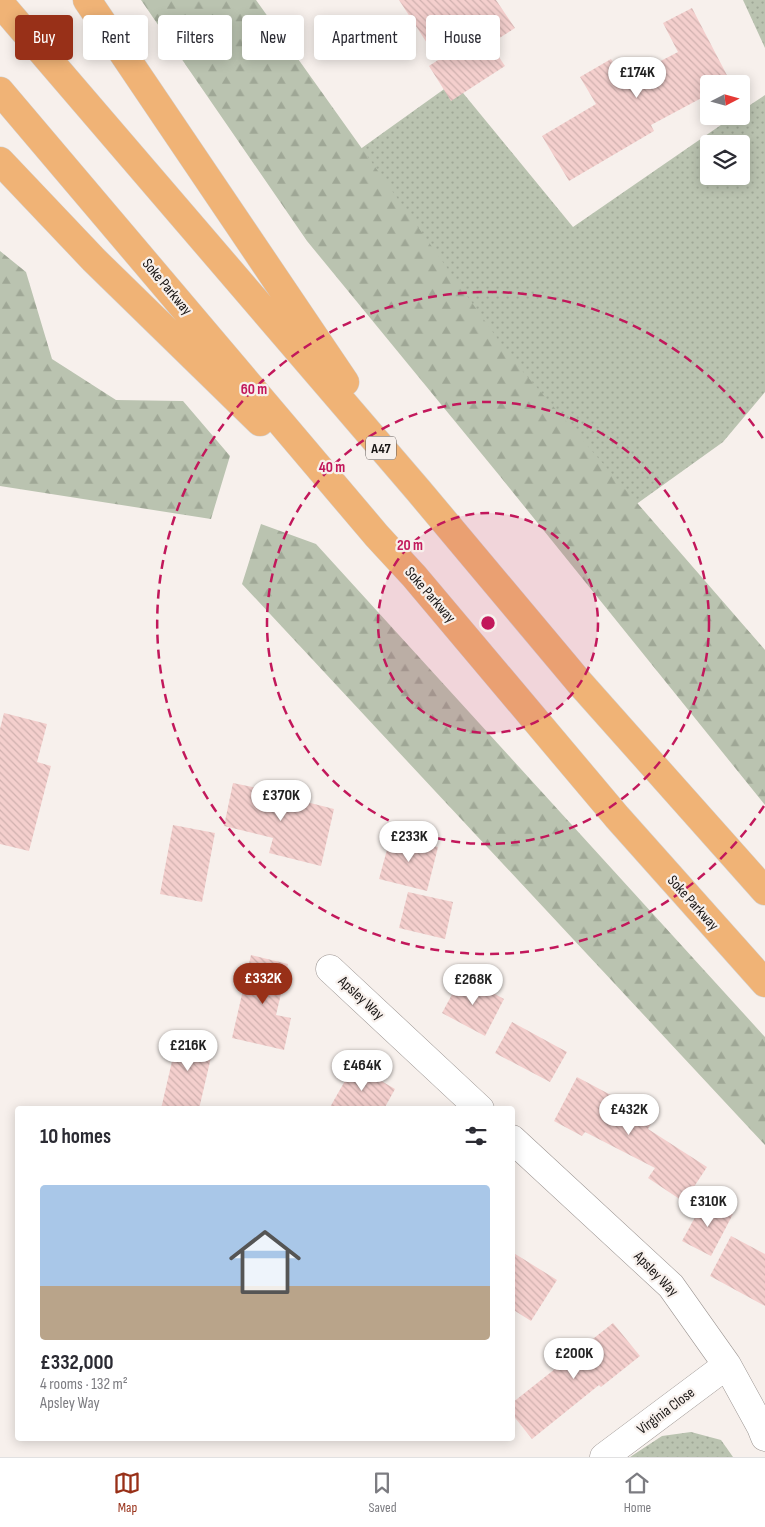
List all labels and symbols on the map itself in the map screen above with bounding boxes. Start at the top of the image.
pin: £174K [602,56,672,99]
north arrow [700,75,750,125]
street label: Soke Parkway [138,255,196,319]
text: 60 m [241,380,267,399]
road number: A47 [366,436,396,459]
text: 40 m [319,458,345,477]
text: 20 m [397,536,423,555]
street label: Soke Parkway [400,563,460,627]
centre of rings [479,614,497,632]
pin: £370K [246,780,316,822]
pin: £233K [374,820,444,863]
street label: Soke Parkway [663,871,723,935]
pin: £332K [228,962,298,1005]
pin: £268K [438,964,508,1006]
street label: Apsley Way [333,971,388,1024]
pin: £216K [153,1030,223,1072]
pin: £464K [327,1050,397,1092]
pin: £432K [594,1094,664,1136]
pin: £310K [673,1186,743,1228]
street label: Apsley Way [629,1247,682,1301]
pin: £200K [539,1338,609,1380]
street label: Virginia Close [633,1383,699,1439]

